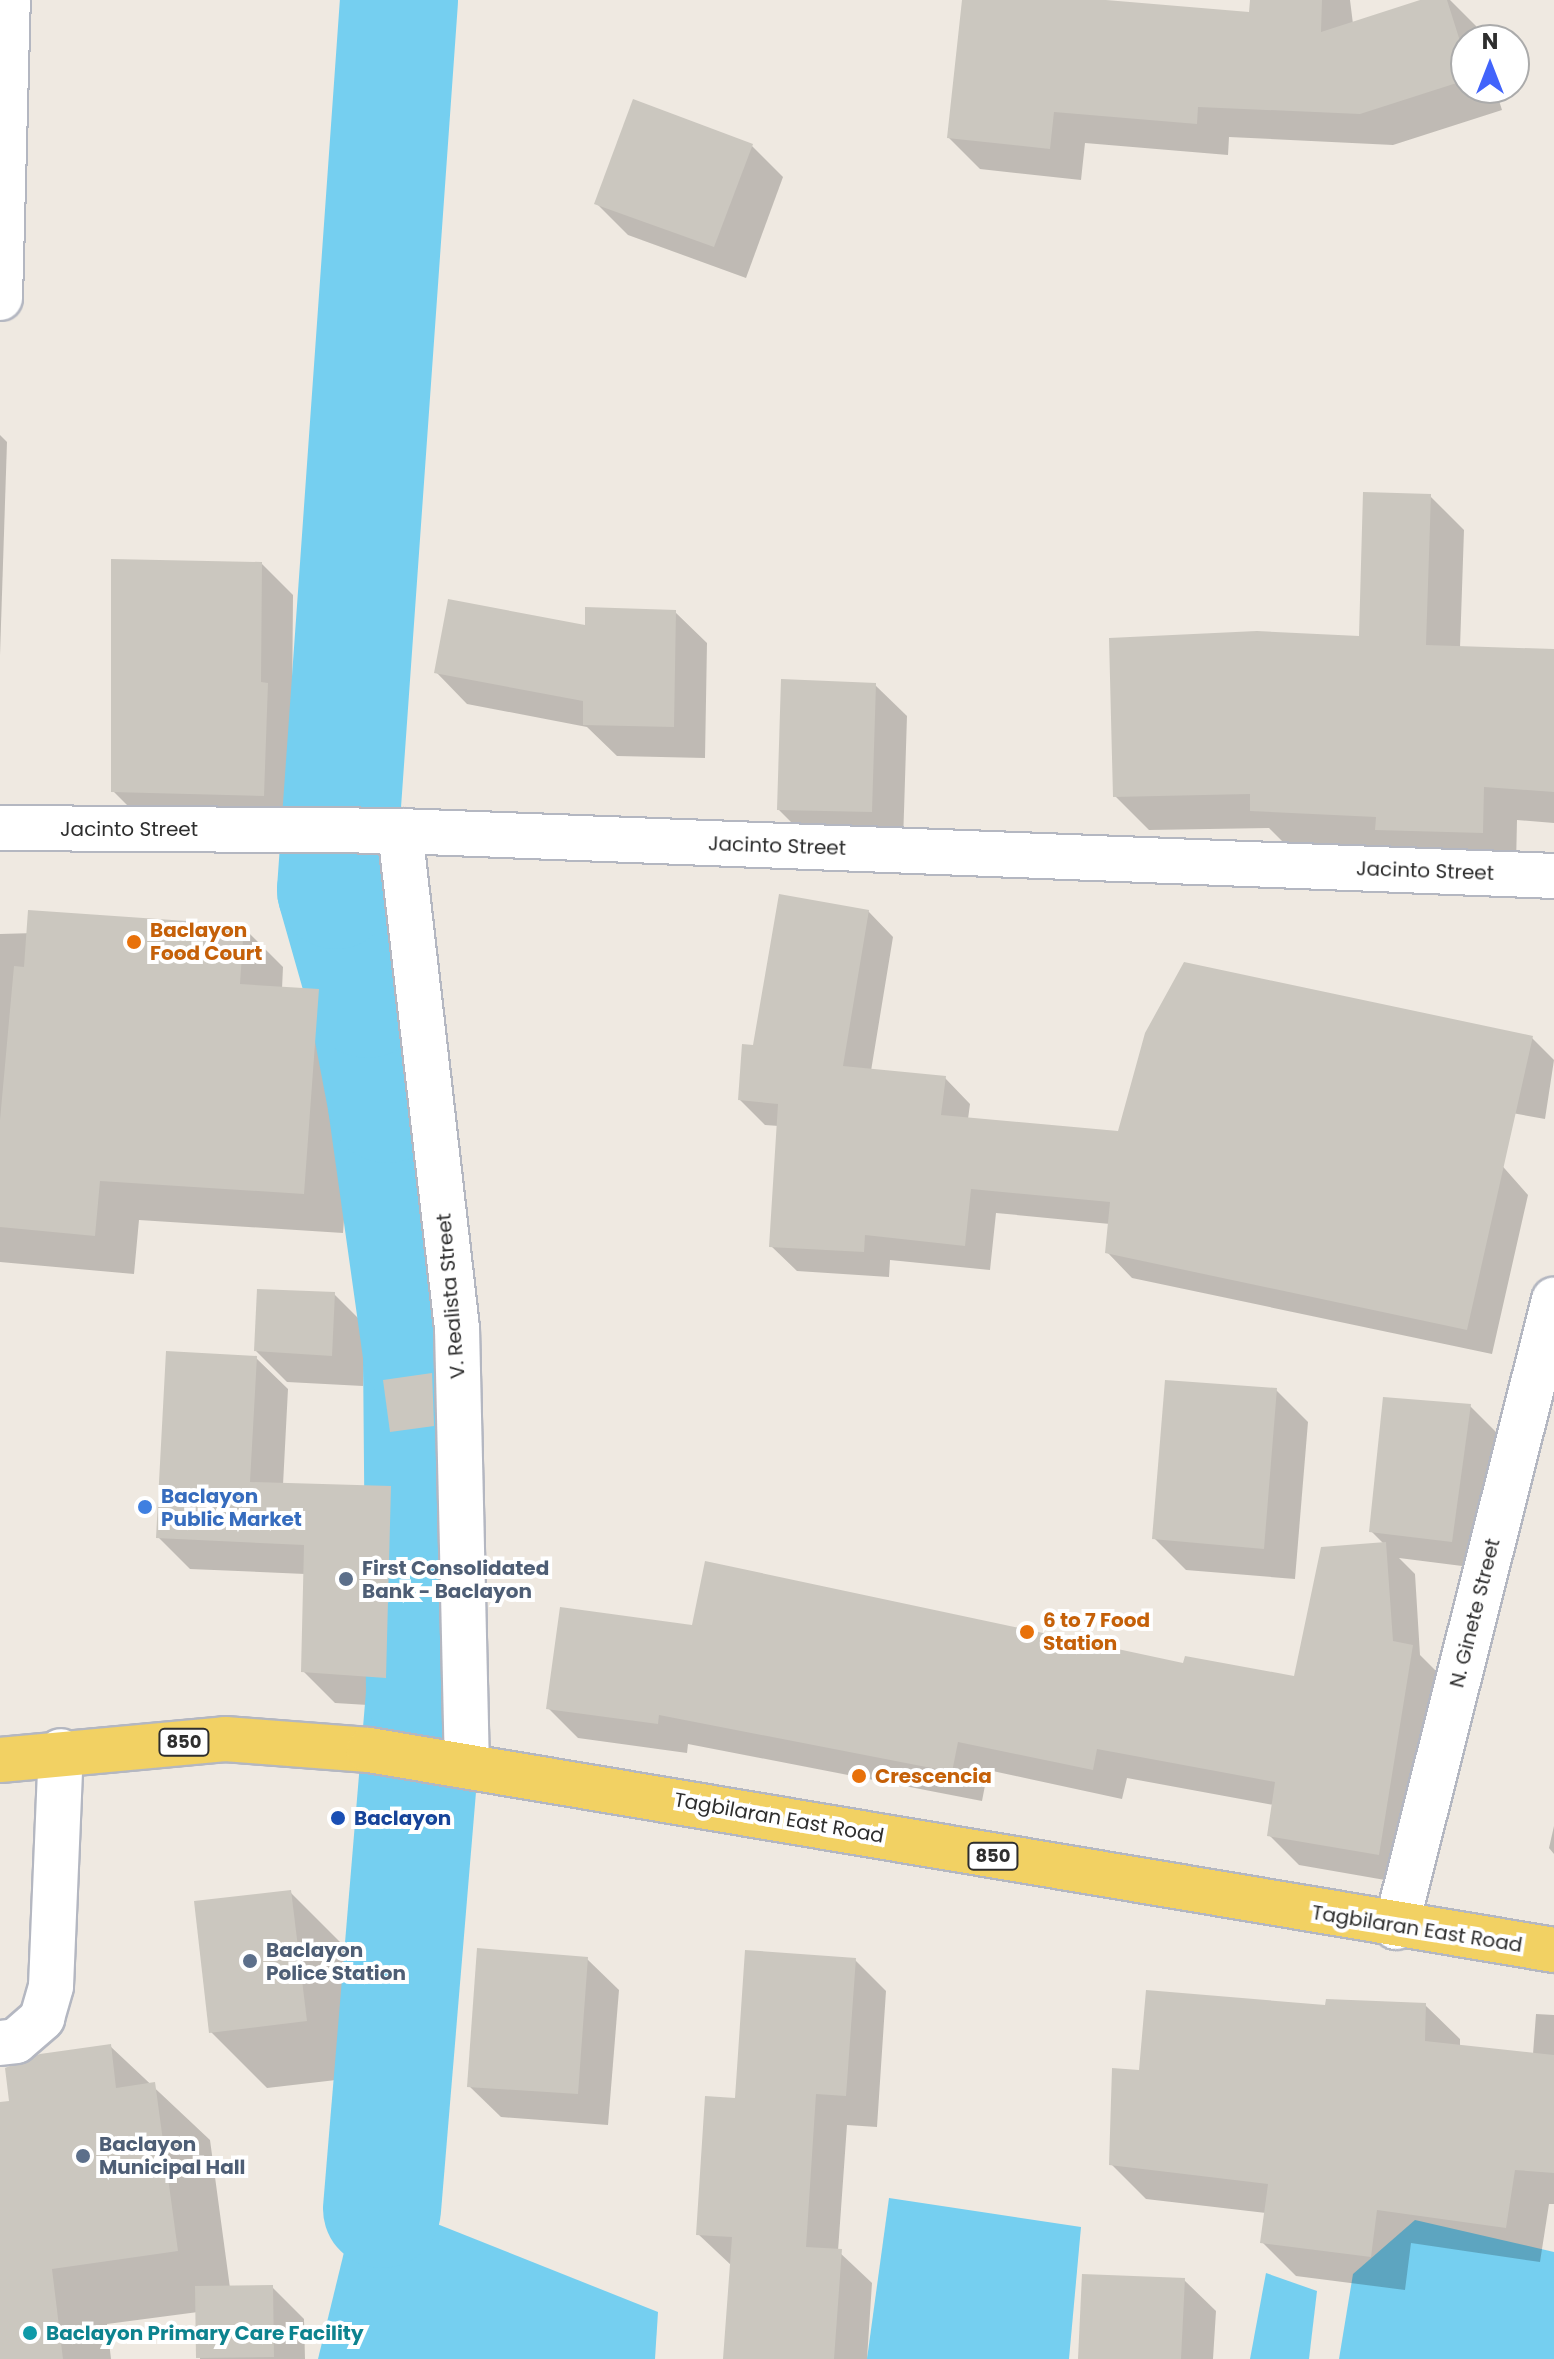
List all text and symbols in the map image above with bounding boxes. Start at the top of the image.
north arrow [1450,24,1530,104]
text: N [1482,26,1498,57]
street label: Jacinto Street [60,817,198,841]
street label: Jacinto Street [708,832,846,860]
street label: Jacinto Street [1356,857,1494,885]
place label: Baclayon Food Court [150,918,262,965]
marker: Baclayon Food Court [125,933,143,951]
street label: V. Realista Street [432,1212,470,1380]
place label: Baclayon Public Market [161,1484,302,1531]
marker: Baclayon Public Market [136,1498,154,1516]
street label: N. Ginete Street [1445,1536,1505,1690]
place label: First Consolidated Bank - Baclayon [362,1556,549,1603]
marker: First Consolidated Bank - Baclayon [337,1570,355,1588]
place label: 6 to 7 Food Station [1043,1608,1150,1655]
marker: 6 to 7 Food Station [1018,1623,1036,1641]
road number: 850 [158,1728,210,1756]
place label: Crescencia [875,1764,992,1788]
marker: Crescencia [850,1767,868,1785]
street label: Tagbilaran East Road [672,1788,886,1848]
place label: Baclayon [354,1806,451,1830]
marker: Baclayon [329,1809,347,1827]
road number: 850 [967,1842,1019,1870]
street label: Tagbilaran East Road [1310,1901,1524,1957]
place label: Baclayon Police Station [266,1938,406,1985]
marker: Baclayon Police Station [241,1952,259,1970]
place label: Baclayon Municipal Hall [99,2132,246,2179]
marker: Baclayon Municipal Hall [74,2147,92,2165]
place label: Baclayon Primary Care Facility [46,2321,364,2345]
marker: Baclayon Primary Care Facility [21,2324,39,2342]

